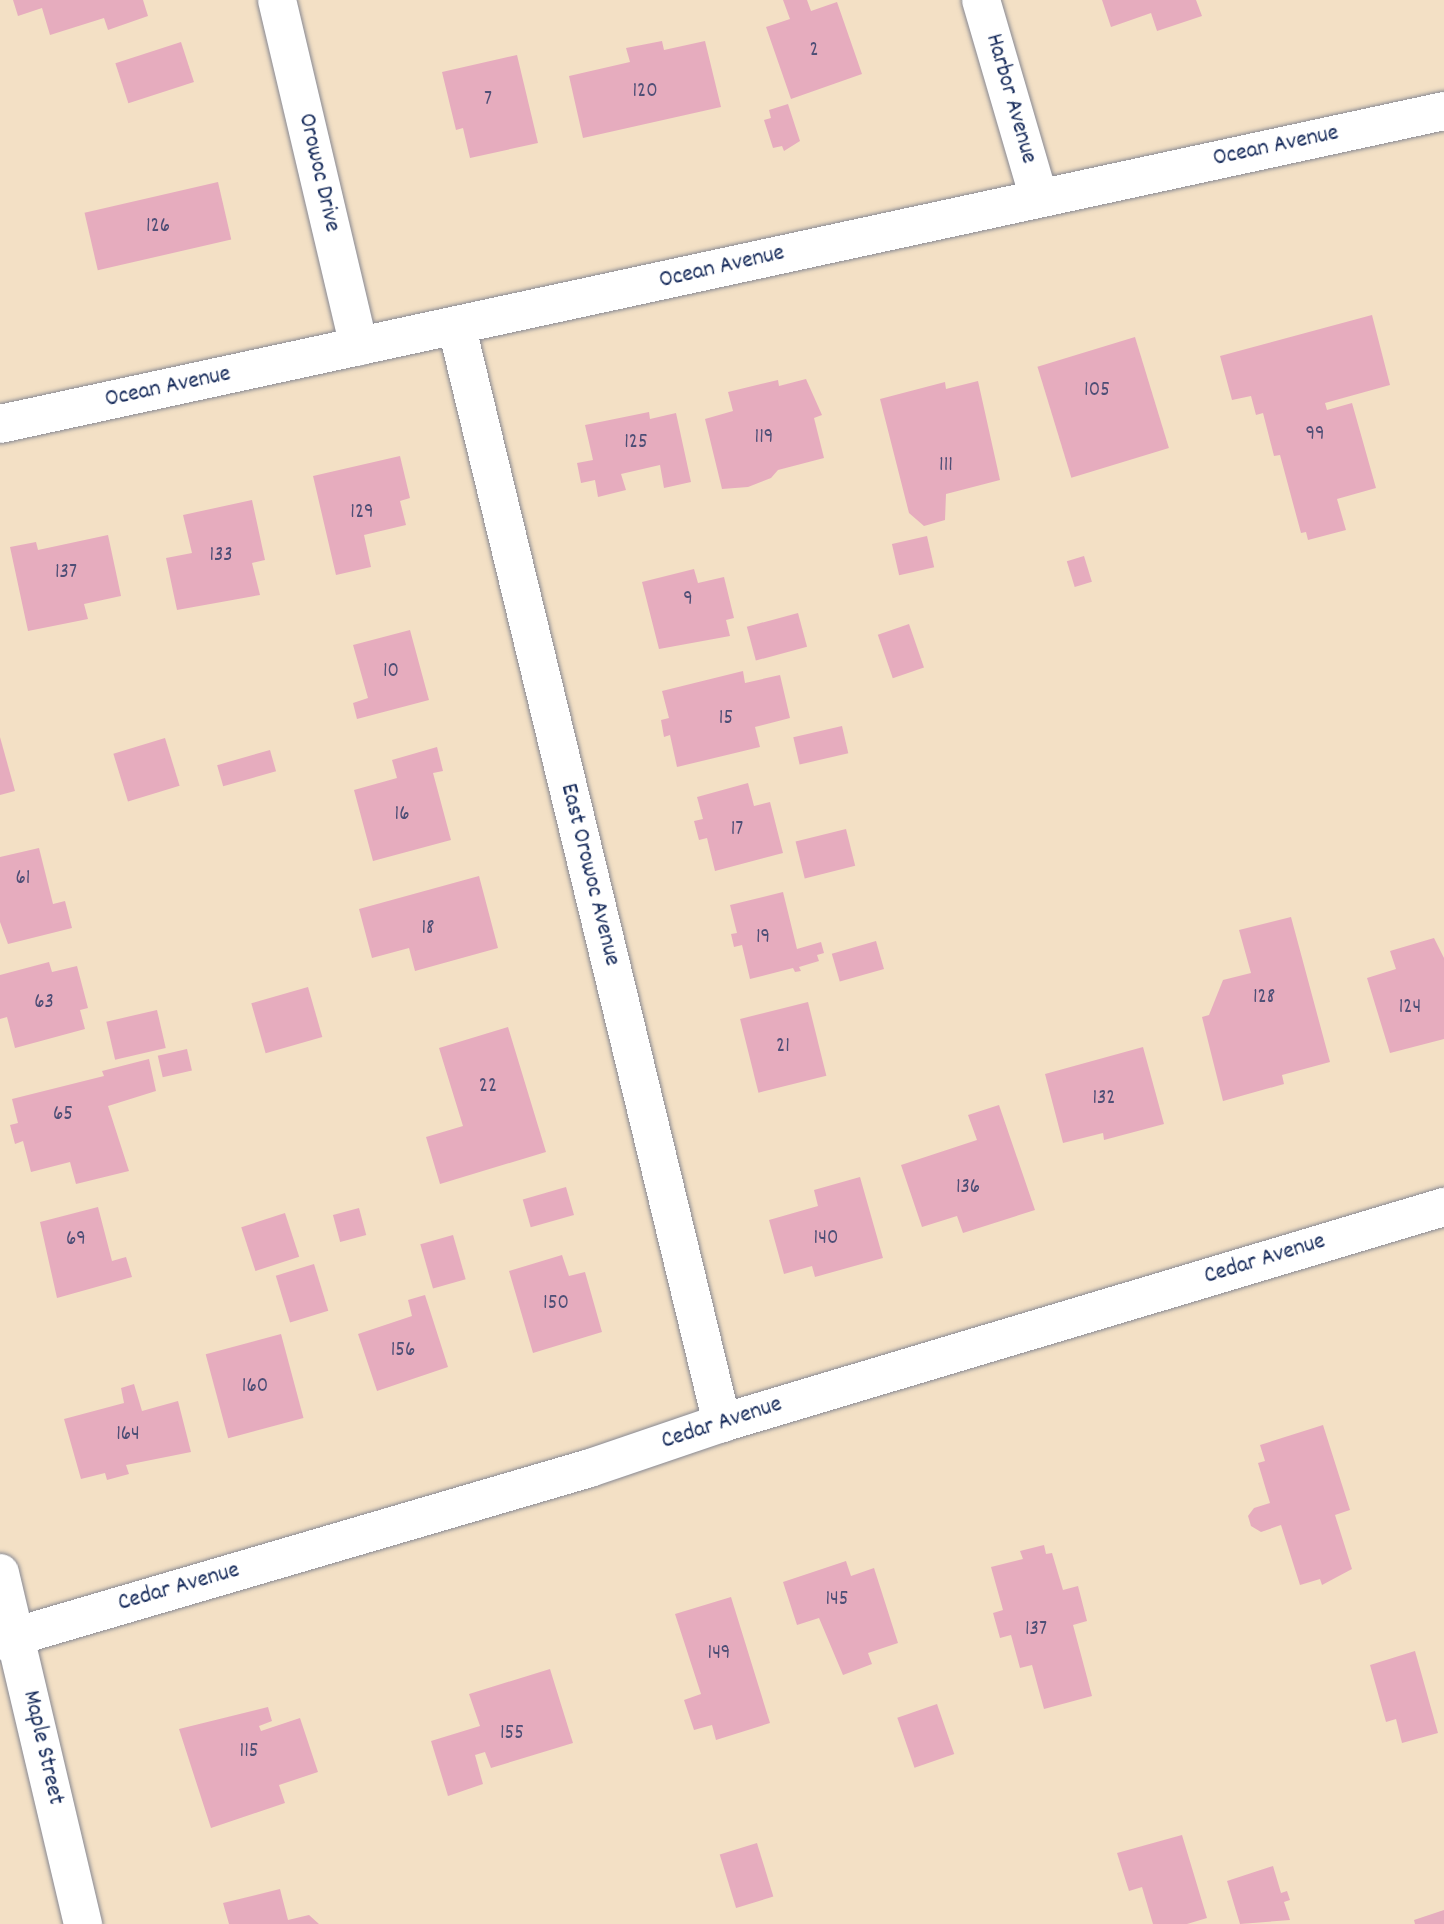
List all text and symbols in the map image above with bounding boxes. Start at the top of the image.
street label: Harbor Avenue [978,31,1042,167]
house number: 2 [809,38,819,64]
house number: 120 [632,79,658,105]
house number: 7 [484,87,492,113]
street label: Orowoc Drive [290,111,346,235]
street label: Ocean Avenue [1211,120,1341,174]
house number: 126 [146,214,170,240]
street label: Ocean Avenue [657,240,787,296]
street label: Ocean Avenue [103,361,233,415]
house number: 105 [1084,378,1110,404]
house number: 99 [1305,422,1325,448]
house number: 119 [755,425,773,451]
house number: 125 [624,430,648,456]
house number: 111 [939,453,953,479]
house number: 129 [350,500,374,526]
house number: 133 [209,543,233,569]
house number: 137 [55,560,77,586]
house number: 9 [683,587,693,613]
house number: 10 [383,659,399,685]
house number: 15 [719,706,733,732]
street label: East Orowoc Avenue [552,781,626,969]
house number: 16 [395,802,409,828]
house number: 17 [731,817,743,843]
house number: 61 [16,866,30,892]
house number: 18 [421,916,435,942]
house number: 19 [756,925,770,951]
house number: 128 [1253,985,1275,1011]
house number: 63 [34,990,54,1016]
house number: 124 [1399,995,1421,1021]
house number: 21 [776,1034,790,1060]
house number: 22 [479,1074,497,1100]
house number: 132 [1092,1086,1116,1112]
house number: 65 [53,1102,73,1128]
house number: 136 [956,1175,980,1201]
house number: 140 [814,1226,838,1252]
house number: 69 [66,1227,86,1253]
street label: Cedar Avenue [1201,1228,1329,1292]
house number: 150 [543,1291,569,1317]
house number: 156 [391,1338,415,1364]
house number: 160 [242,1374,268,1400]
street label: Cedar Avenue [658,1391,786,1457]
house number: 164 [116,1422,140,1448]
street label: Cedar Avenue [115,1557,243,1619]
house number: 145 [825,1587,849,1613]
house number: 137 [1025,1617,1047,1643]
house number: 149 [708,1641,730,1667]
street label: Maple Street [15,1688,69,1808]
house number: 155 [500,1721,524,1747]
house number: 115 [240,1739,258,1765]

